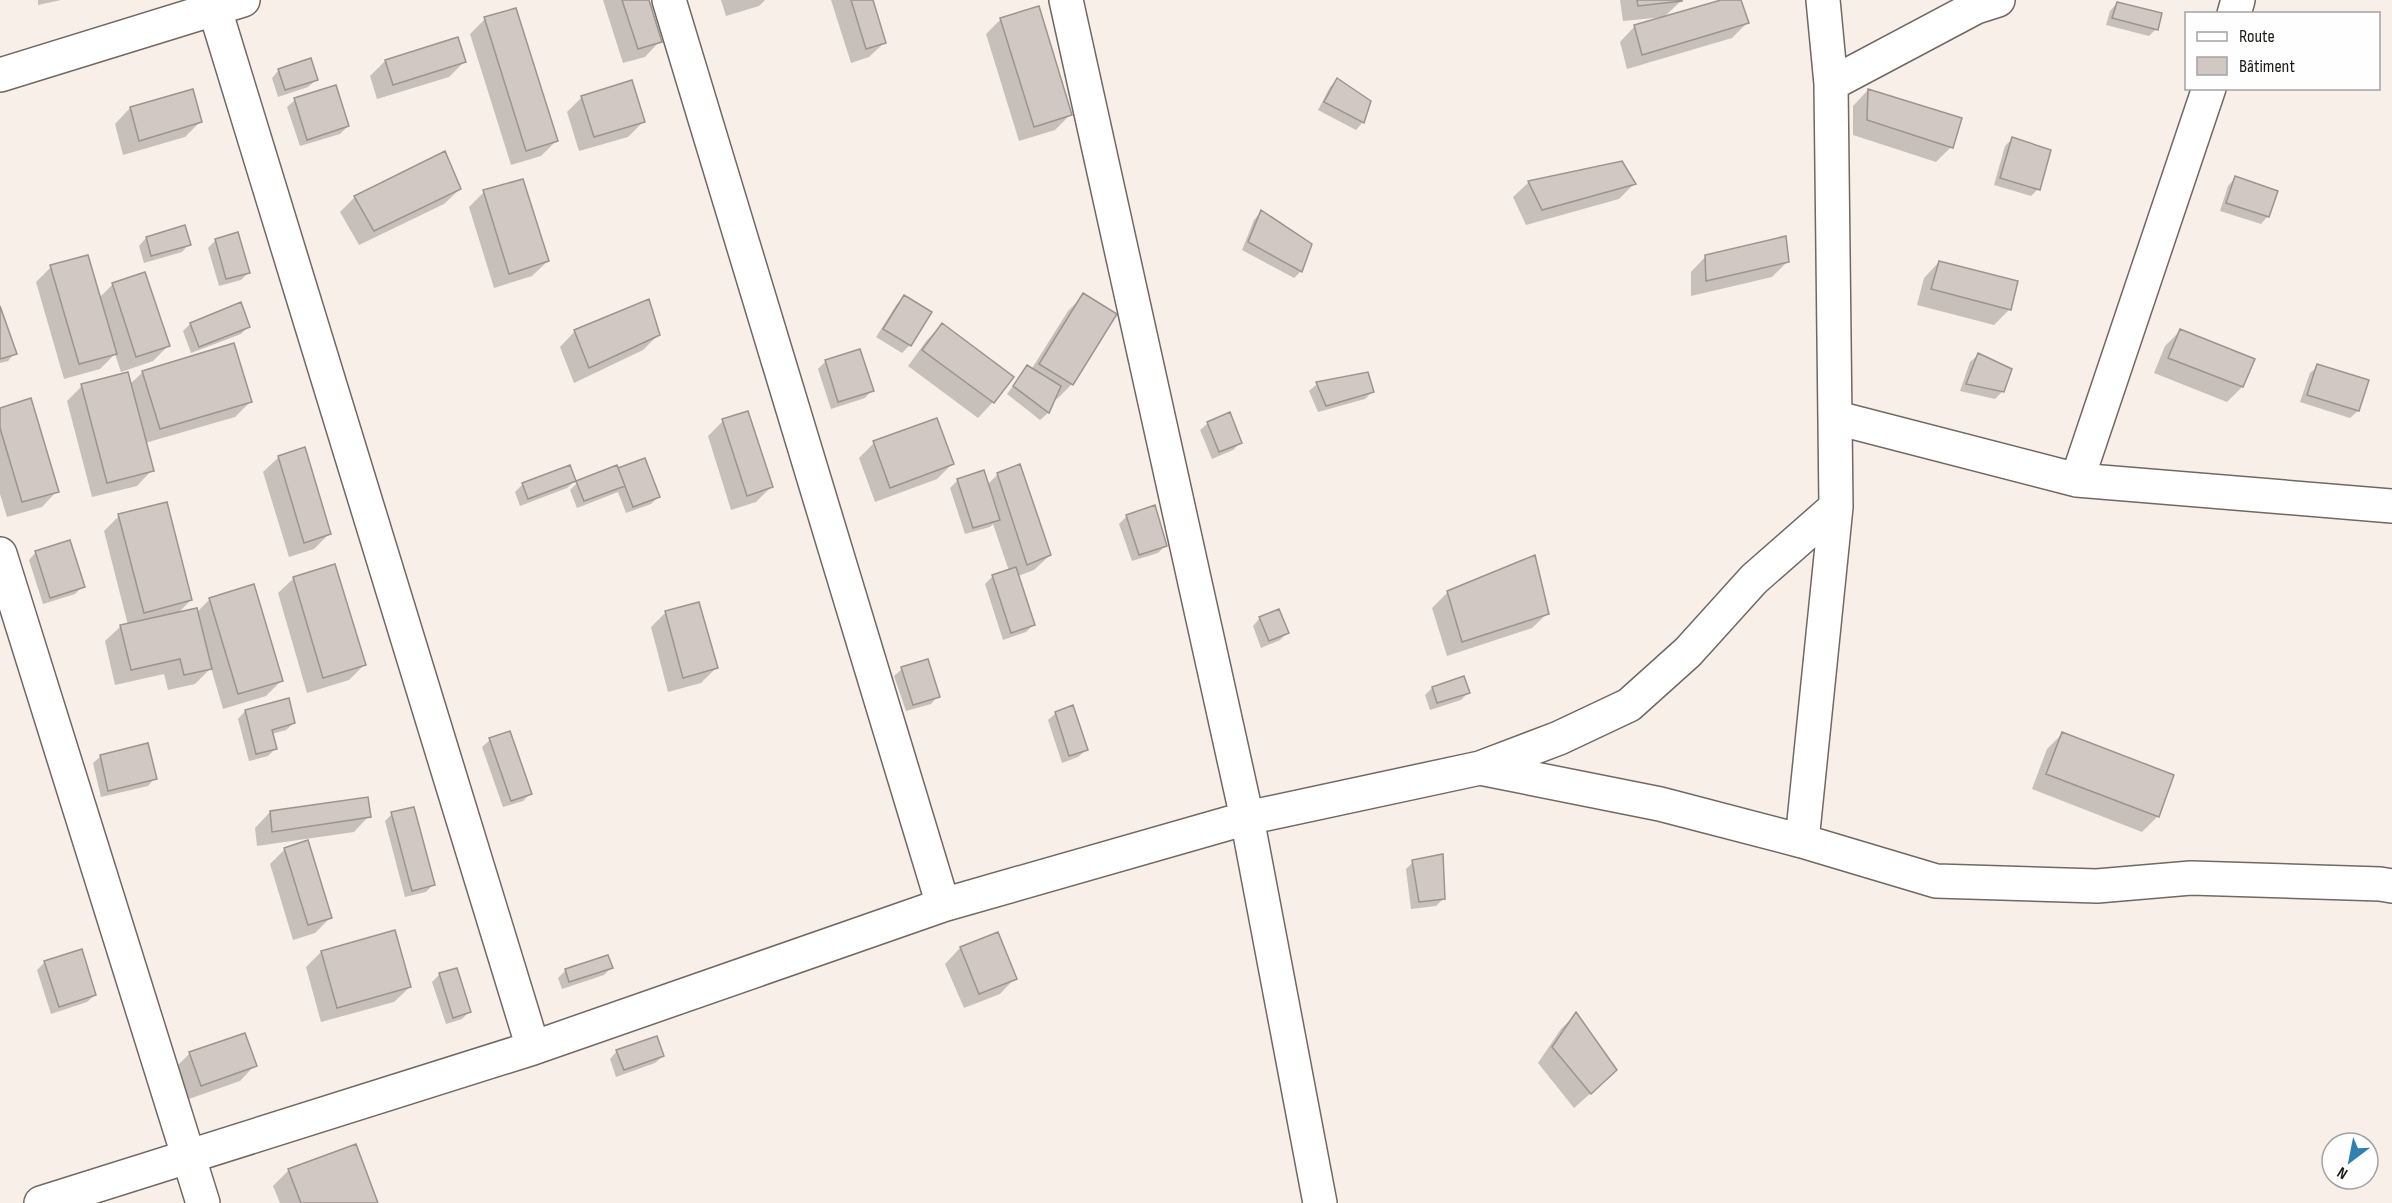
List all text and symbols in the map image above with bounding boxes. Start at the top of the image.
legend [2185,12,2380,90]
text: Route [2239,26,2275,47]
text: Bâtiment [2239,56,2295,77]
north arrow [2320,1131,2380,1191]
text: N [2334,1162,2352,1183]

